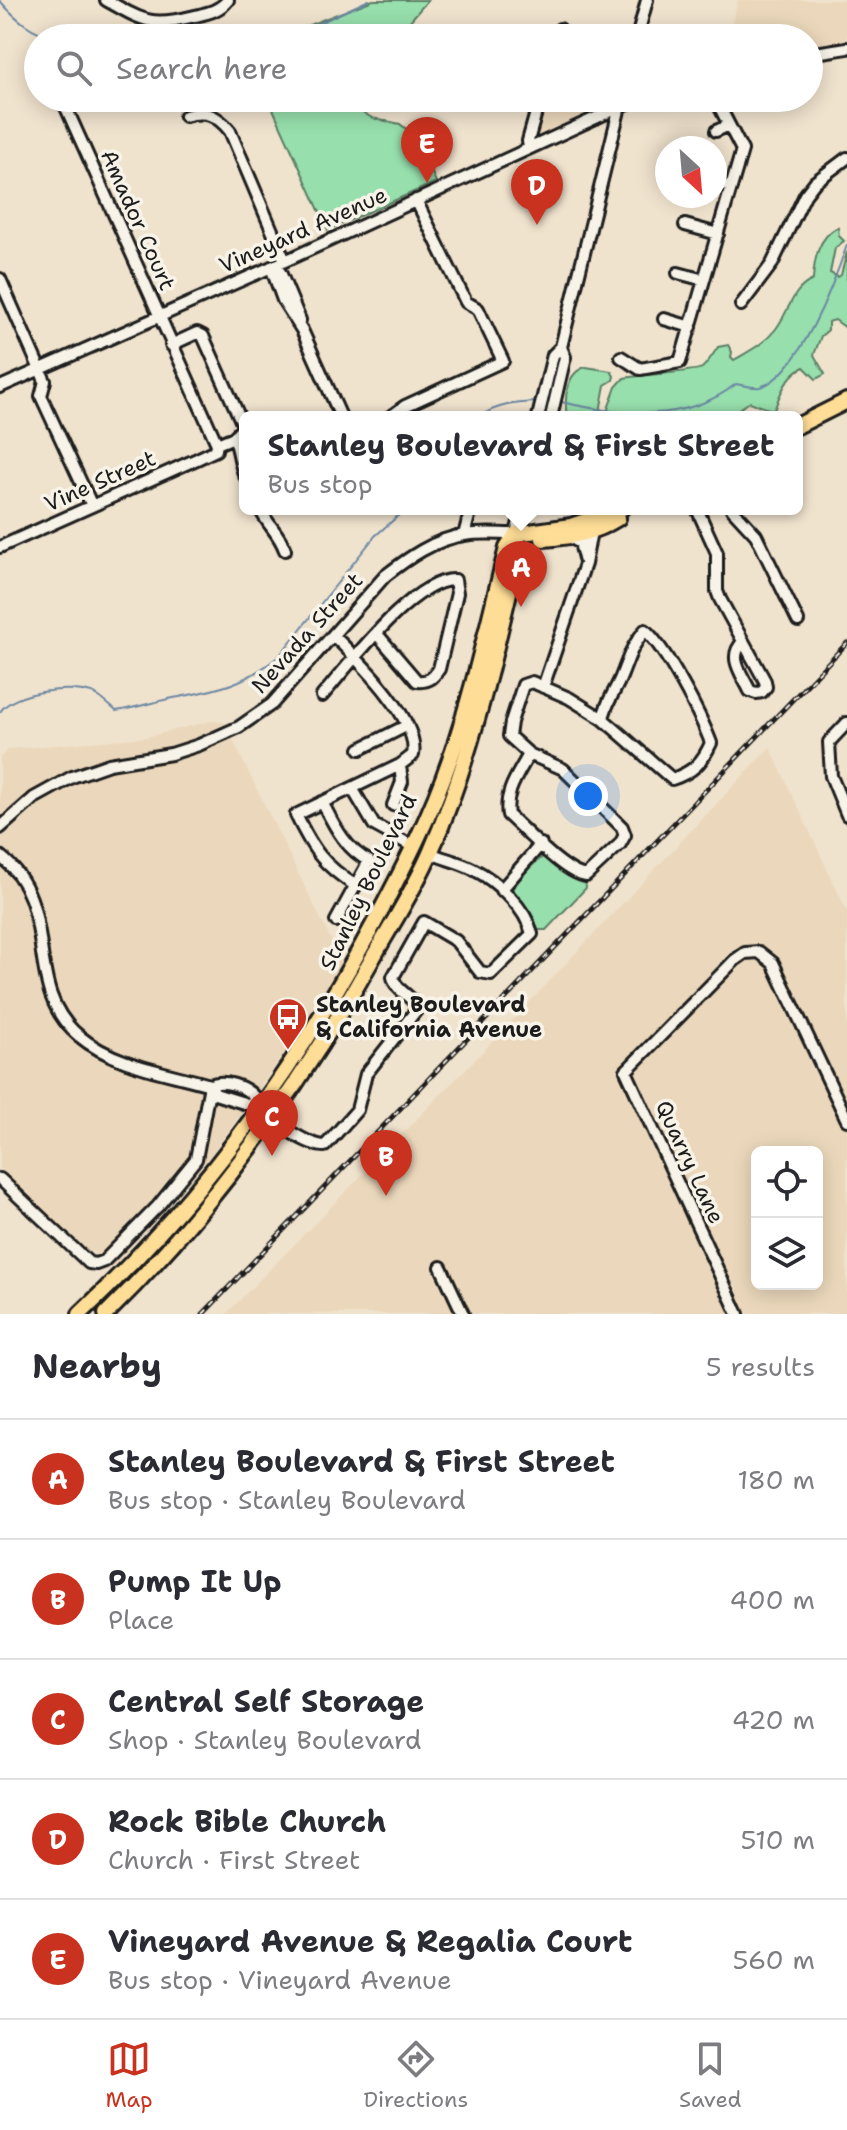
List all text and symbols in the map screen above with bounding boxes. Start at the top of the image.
search box [24,24,823,112]
icon: search [52,46,96,90]
text: Search here [116,48,287,89]
pin: E [401,117,453,183]
north arrow [655,136,727,208]
street label: Amador Court [94,145,182,295]
pin: D [511,159,563,225]
street label: Vineyard Avenue [215,180,391,280]
popup [239,411,803,515]
text: Stanley Boulevard & First Street [268,425,774,466]
street label: Vine Street [40,444,160,518]
text: Bus stop [268,466,373,501]
pin: A [495,541,547,607]
street label: Nevada Street [245,566,369,700]
your location [568,776,608,816]
street label: Stanley Boulevard [313,789,423,975]
place label: Stanley Boulevard & California Avenue [316,990,542,1044]
bus stop icon: Stanley Boulevard & California Avenue [267,996,309,1051]
pin: C [246,1090,298,1156]
street label: Quarry Lane [649,1096,731,1228]
pin: B [360,1130,412,1196]
map controls [751,1146,823,1290]
button: locate [751,1146,823,1218]
button: layers [751,1218,823,1290]
text: Nearby [32,1343,162,1389]
text: 5 results [706,1349,815,1384]
text: Stanley Boulevard & First Street [108,1441,615,1482]
text: A [48,1462,68,1497]
text: 180 m [737,1462,815,1497]
text: Bus stop · Stanley Boulevard [108,1482,466,1517]
text: Pump It Up [108,1561,281,1602]
text: B [50,1582,66,1617]
text: 400 m [730,1582,815,1617]
text: Place [108,1602,174,1637]
text: Central Self Storage [108,1681,424,1722]
text: C [50,1702,66,1737]
text: 420 m [732,1702,815,1737]
text: Shop · Stanley Boulevard [108,1722,422,1757]
text: Rock Bible Church [108,1801,386,1842]
text: D [49,1822,67,1857]
text: 510 m [741,1822,815,1857]
text: Church · First Street [108,1842,360,1877]
text: Vineyard Avenue & Regalia Court [108,1921,632,1962]
text: E [49,1942,67,1977]
text: 560 m [732,1942,815,1977]
text: Bus stop · Vineyard Avenue [108,1962,452,1997]
tab: Map [105,2037,153,2114]
tab: Directions [363,2037,468,2114]
tab: Saved [679,2037,742,2114]

